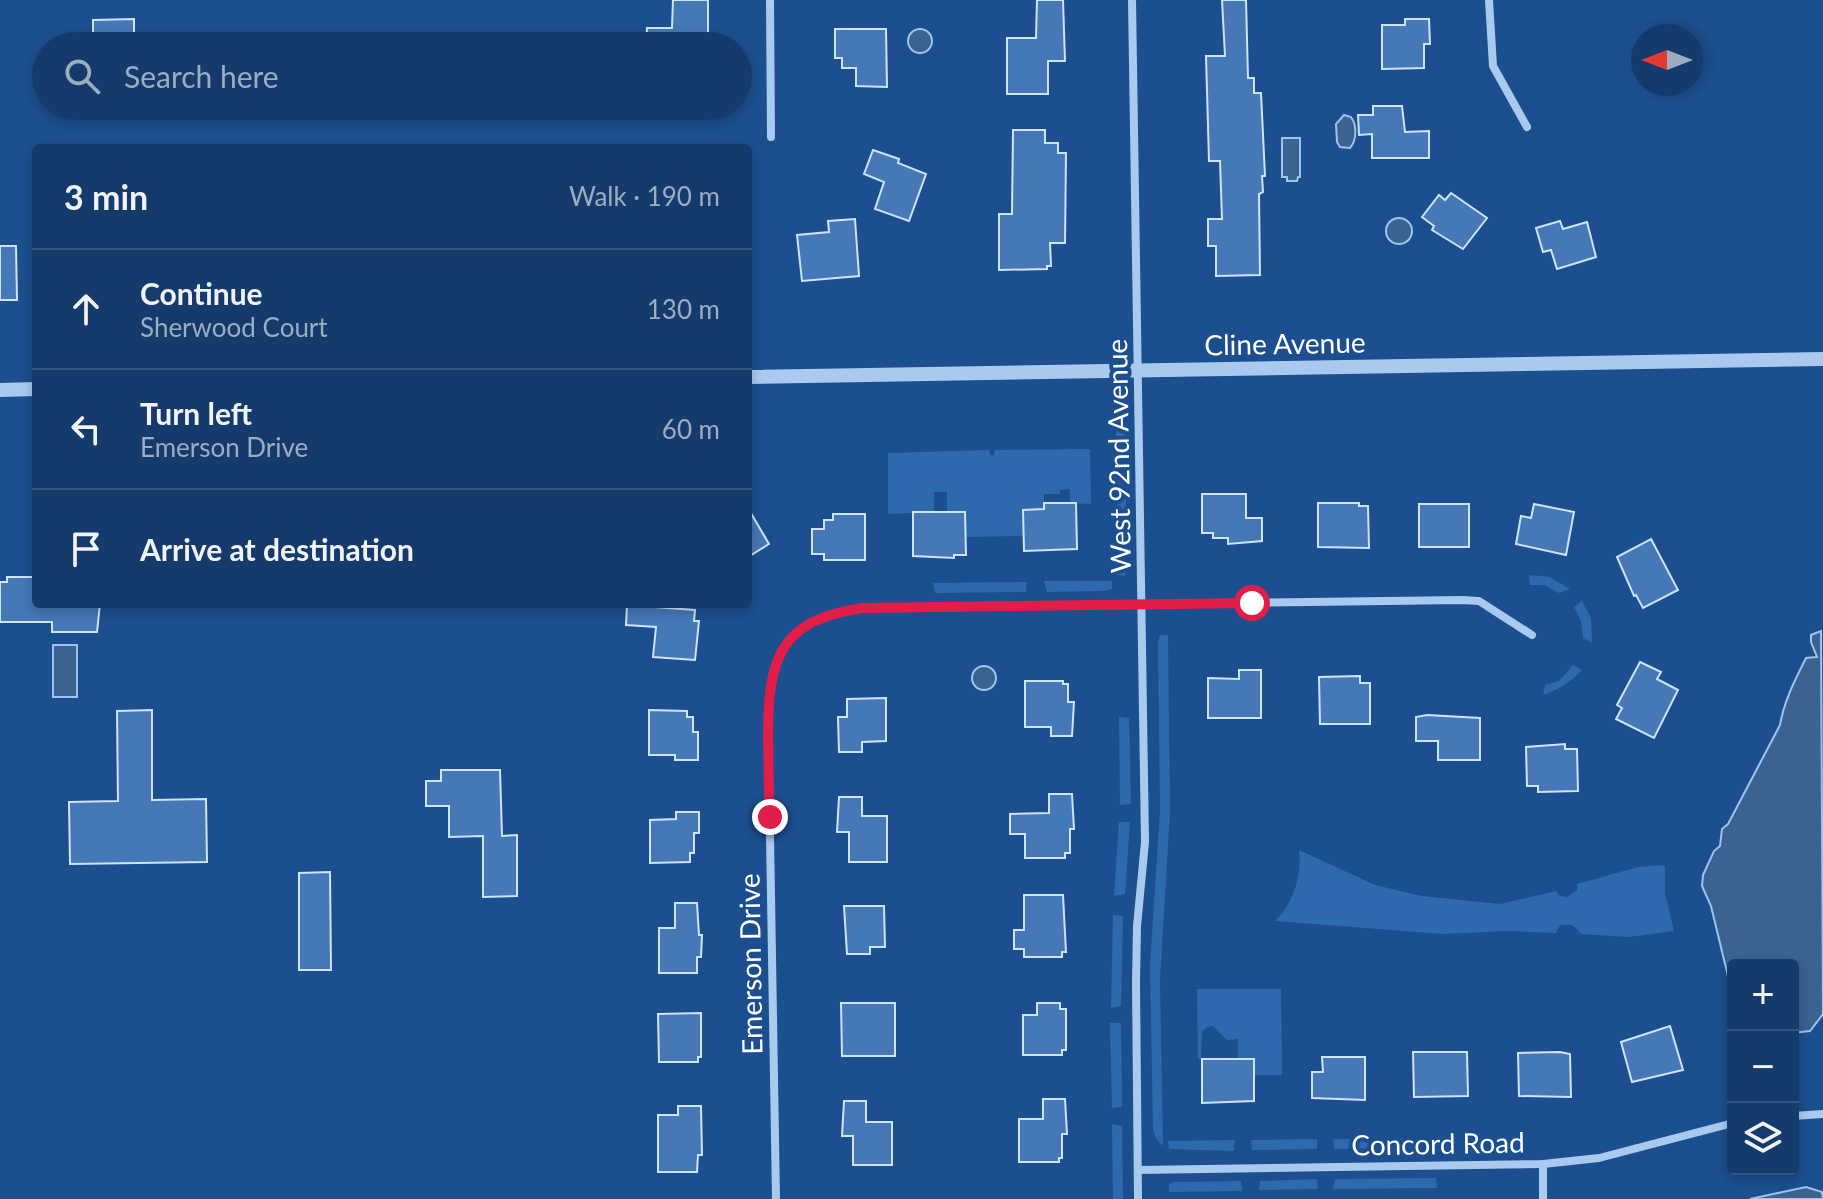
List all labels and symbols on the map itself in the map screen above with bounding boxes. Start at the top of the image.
north arrow [1631,24,1703,96]
street label: Cline Avenue [1204,325,1366,361]
street label: West 92nd Avenue [1099,339,1137,573]
route start [1234,585,1270,621]
route end [752,799,788,835]
street label: Emerson Drive [731,873,769,1055]
street label: Concord Road [1351,1124,1525,1162]

